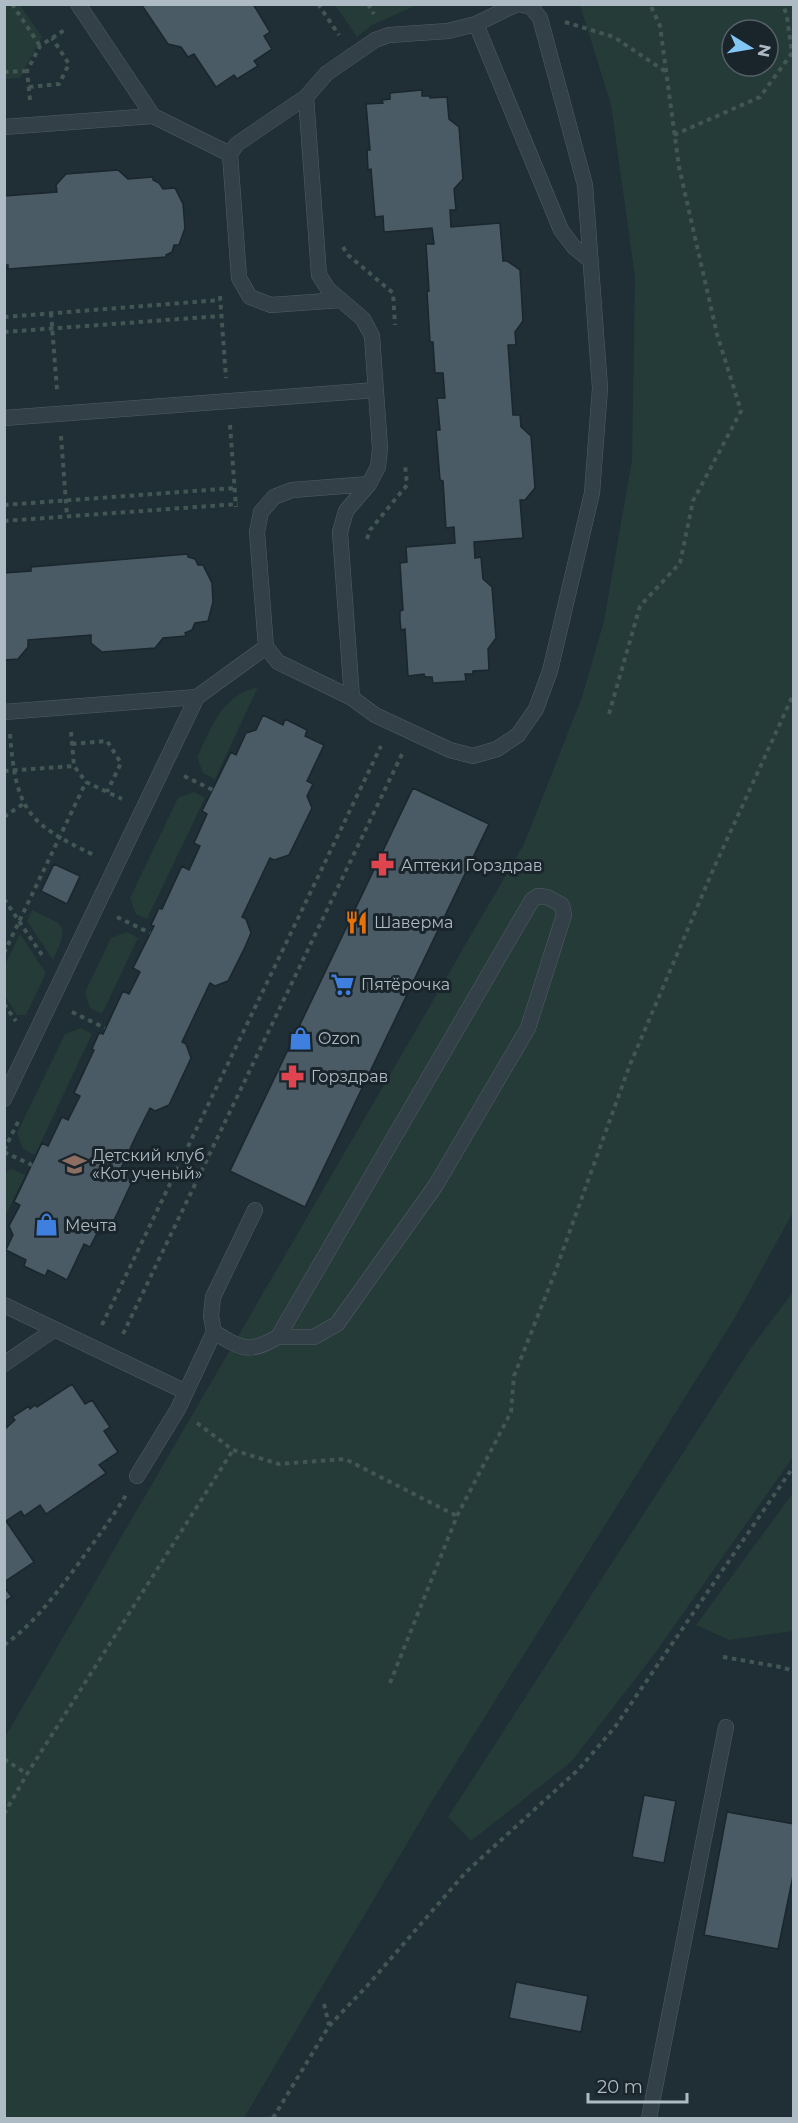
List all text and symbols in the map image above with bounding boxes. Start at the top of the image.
north arrow [720,18,780,78]
text: N [754,43,775,59]
pharmacy icon: Аптеки Горздрав [370,852,396,878]
place label: Аптеки Горздрав [401,856,543,875]
restaurant icon: Шаверма [343,909,369,935]
place label: Шаверма [374,913,453,932]
supermarket icon: Пятёрочка [330,971,356,997]
place label: Пятёрочка [361,975,450,994]
shop icon: Ozon [287,1025,313,1051]
place label: Ozon [318,1029,360,1048]
pharmacy icon: Горздрав [280,1063,306,1089]
place label: Горздрав [311,1067,388,1086]
place label: Детский клуб «Кот ученый» [92,1146,204,1183]
school or university icon: Детский клуб «Кот ученый» [61,1151,87,1177]
shop icon: Мечта [34,1212,60,1238]
place label: Мечта [65,1216,117,1235]
scale bar [588,2066,687,2104]
text: 20 m [597,2076,643,2098]

